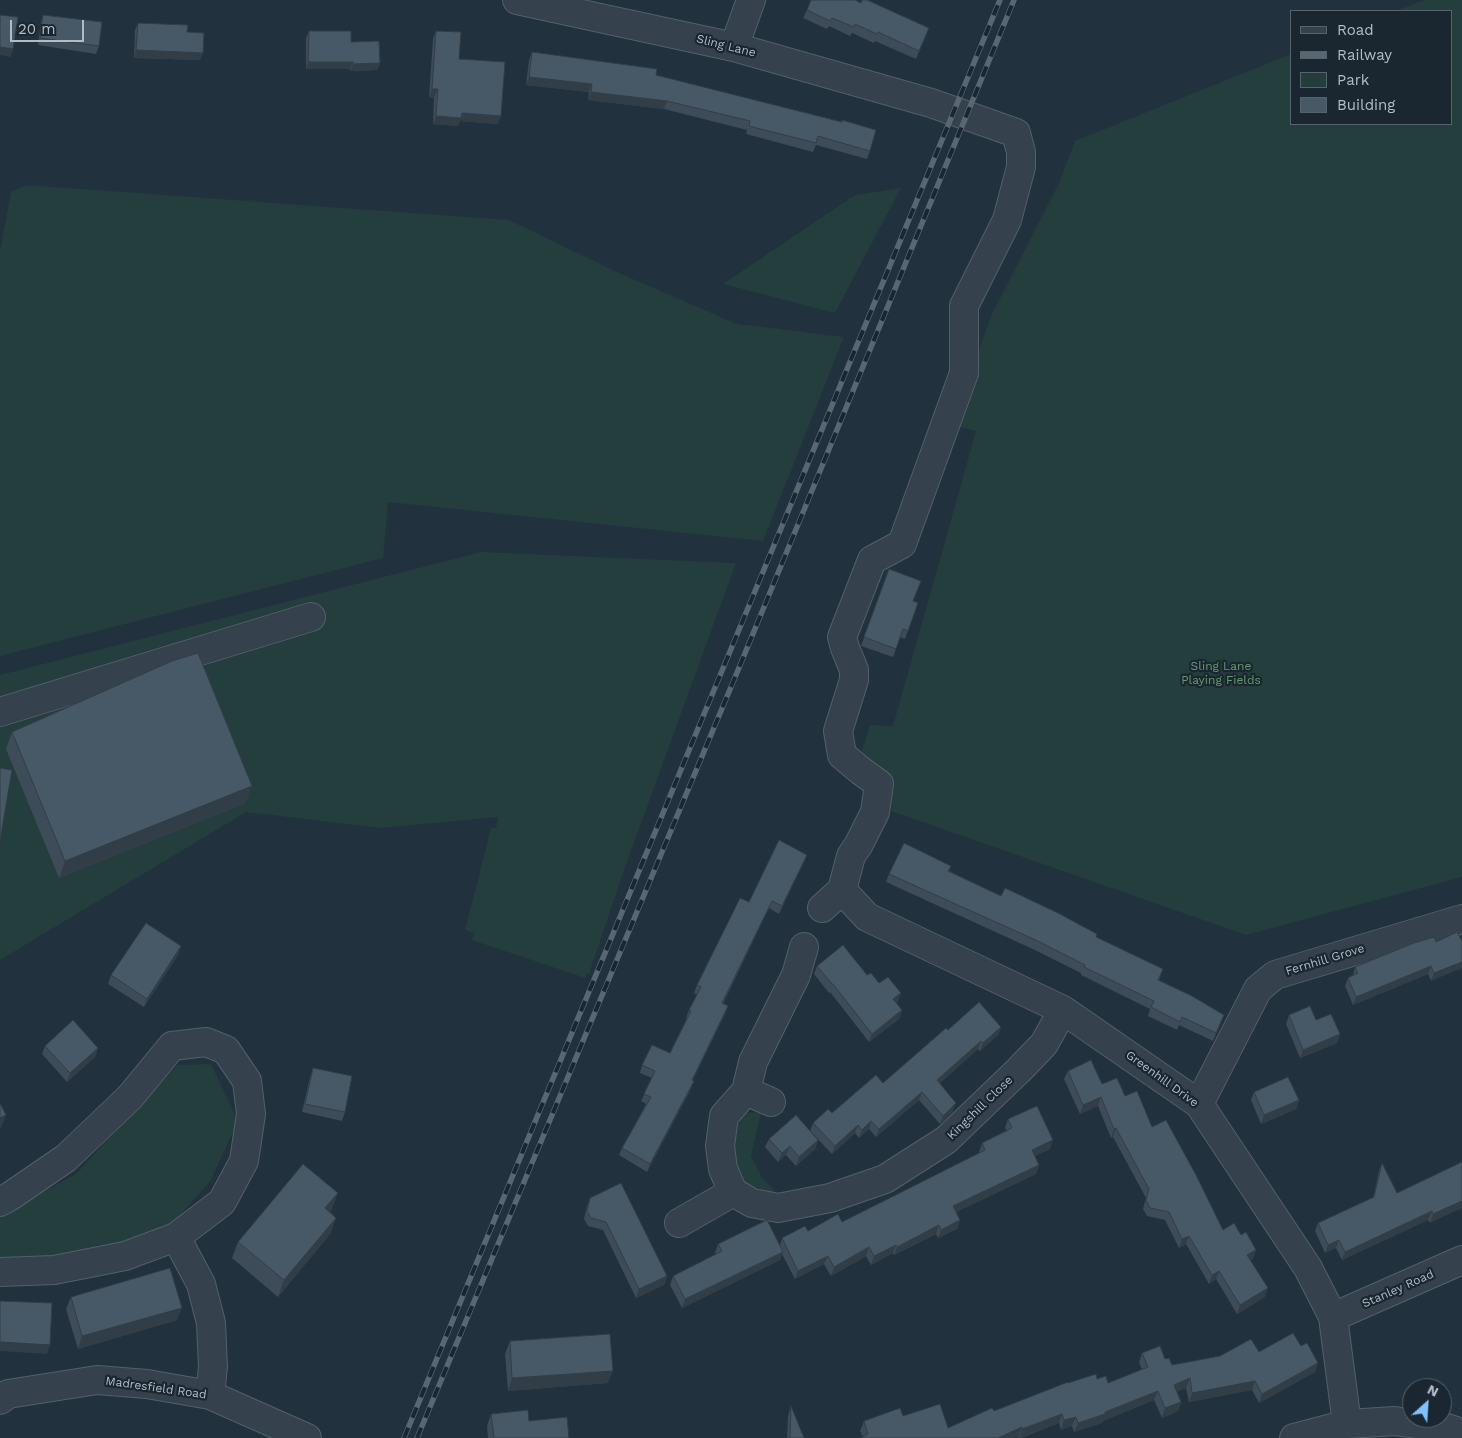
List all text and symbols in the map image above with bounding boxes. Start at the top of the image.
scale bar [12,10,86,42]
legend [1290,10,1452,125]
text: 20 m [18,20,56,38]
text: Road [1337,21,1374,39]
street label: Sling Lane [695,32,757,60]
text: Railway [1337,46,1392,64]
text: Park [1337,71,1369,89]
text: Building [1337,96,1395,114]
park label: Sling Lane Playing Fields [1181,659,1261,687]
street label: Fernhill Grove [1284,941,1366,979]
street label: Greenhill Drive [1123,1048,1201,1110]
street label: Kingshill Close [944,1073,1016,1143]
street label: Stanley Road [1360,1267,1436,1311]
street label: Madresfield Road [105,1374,207,1402]
north arrow [1402,1378,1452,1428]
text: N [1425,1381,1441,1400]

